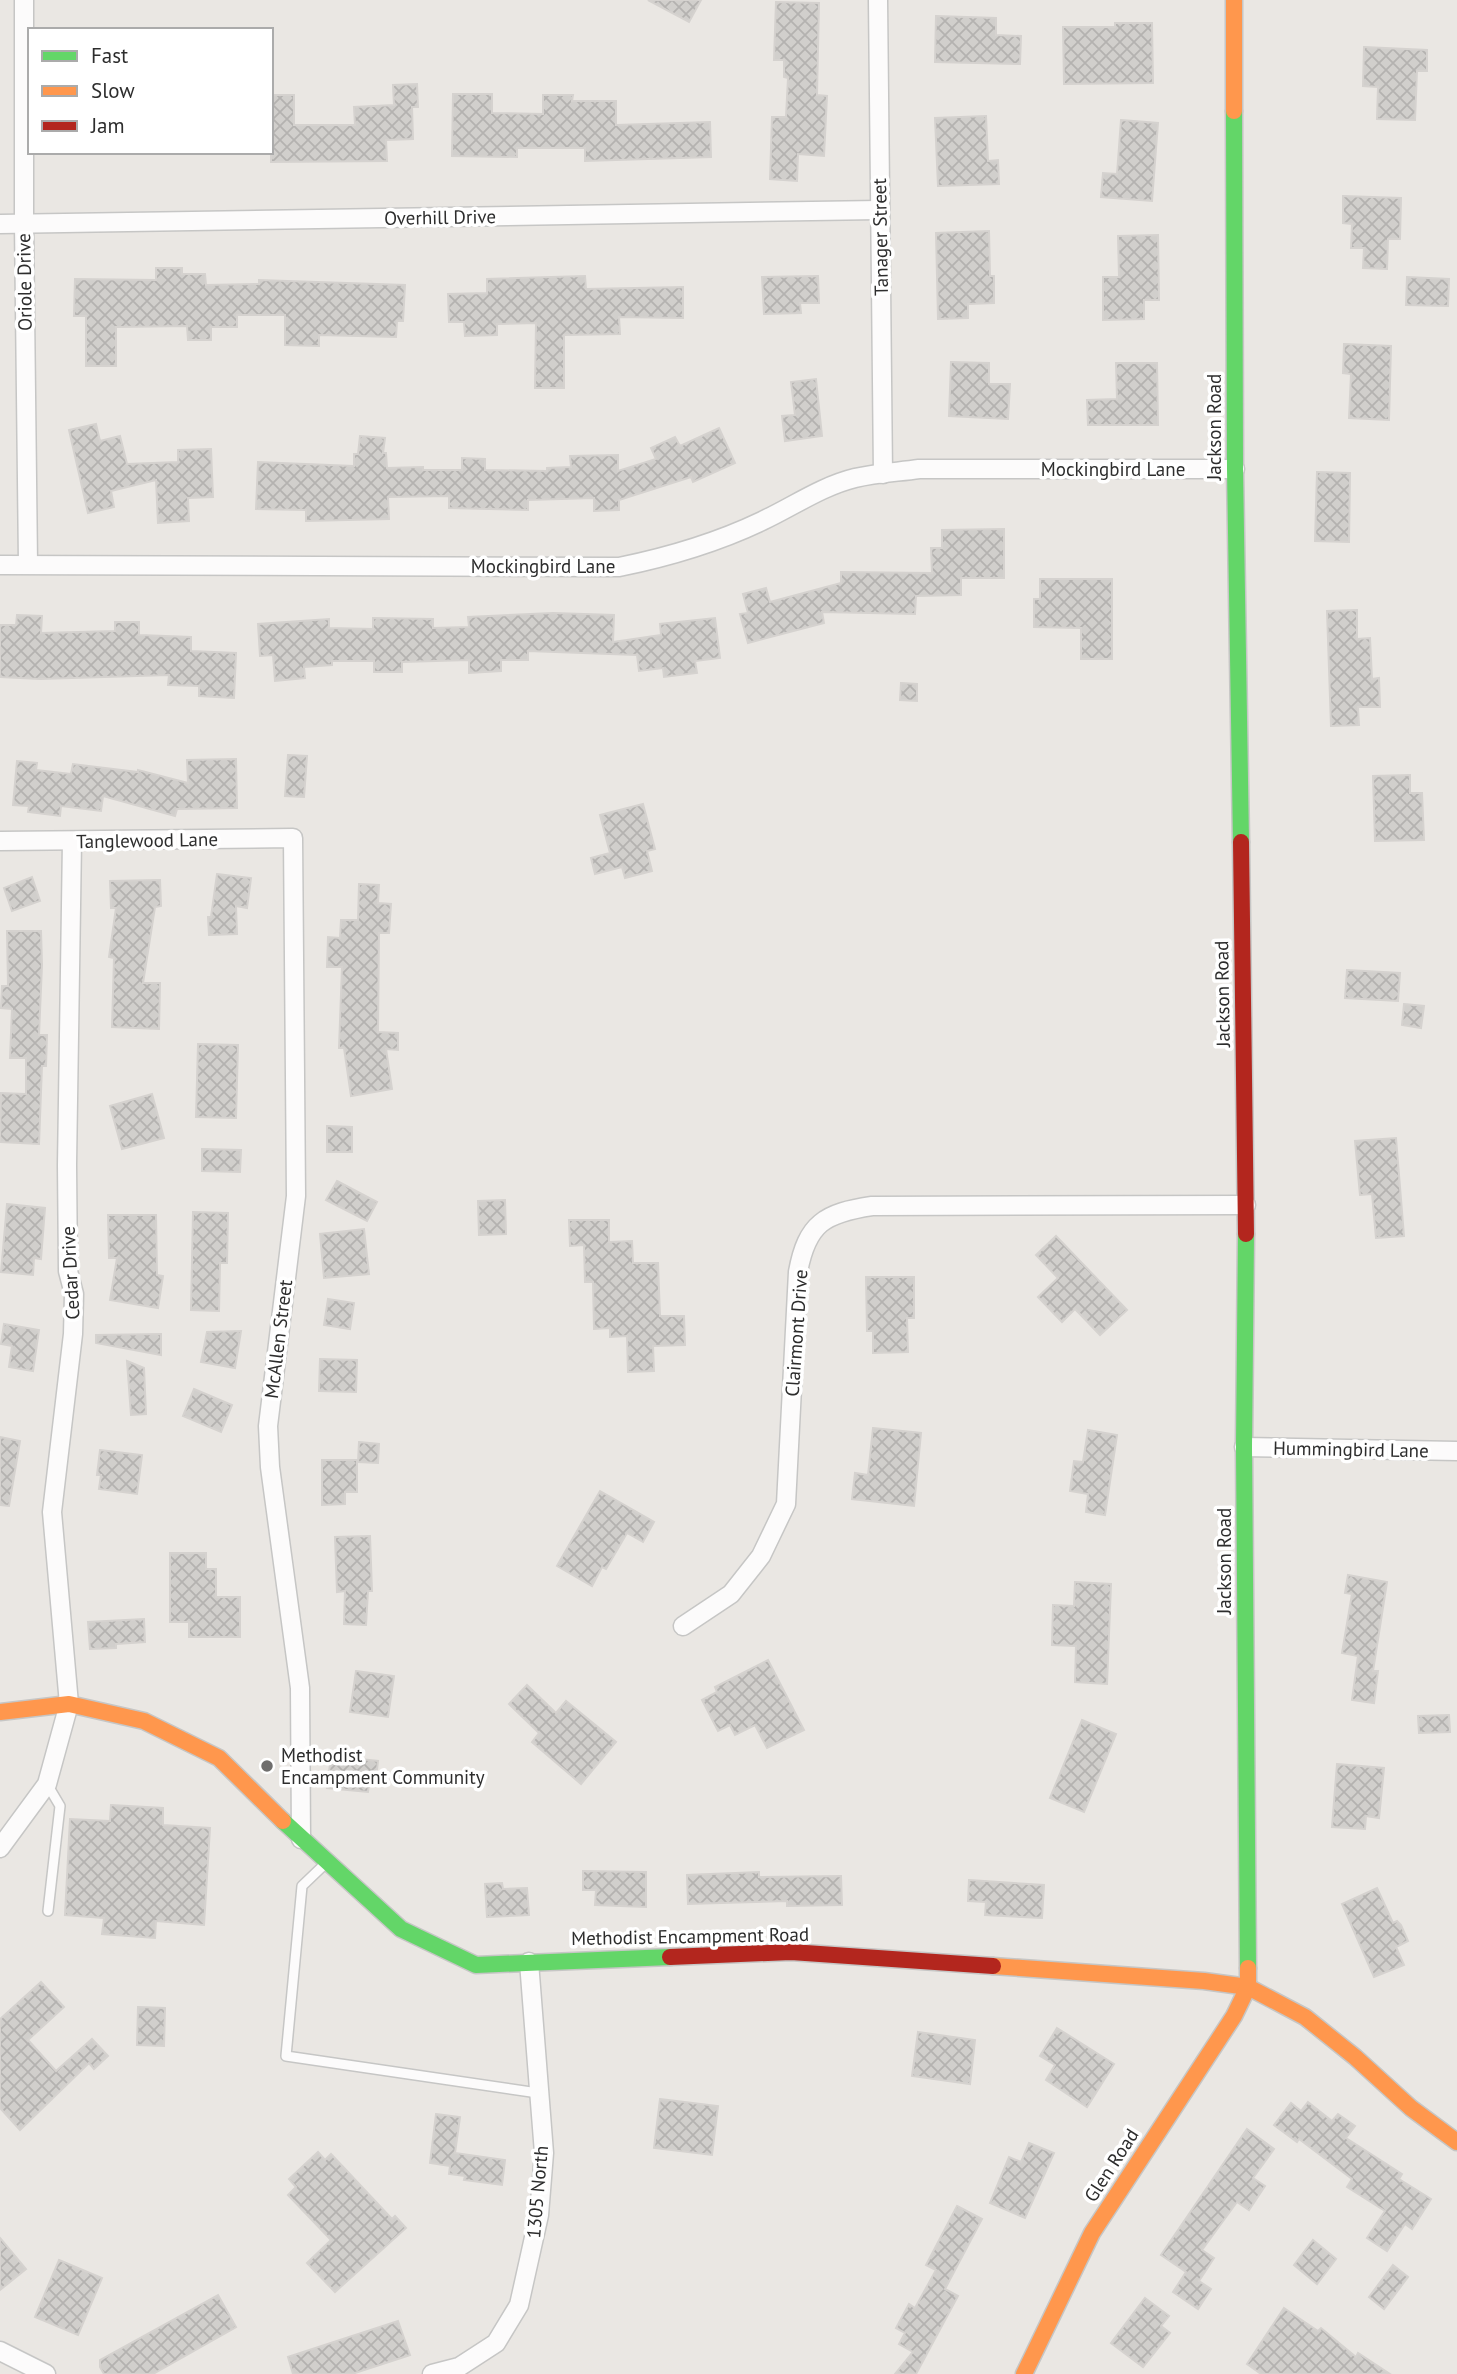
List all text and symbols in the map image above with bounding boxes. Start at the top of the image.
legend [28,28,273,154]
text: Fast [91,42,128,69]
text: Slow [91,77,135,104]
text: Jam [90,112,125,139]
street label: Tanager Street [867,177,893,296]
street label: Overhill Drive [384,204,496,230]
street label: Oriole Drive [11,233,37,331]
street label: Jackson Road [1202,374,1226,481]
street label: Mockingbird Lane [1041,457,1185,481]
street label: Mockingbird Lane [471,554,615,578]
street label: Tanglewood Lane [76,827,218,853]
street label: Jackson Road [1209,941,1235,1048]
street label: Cedar Drive [56,1226,84,1320]
street label: Clairmont Drive [780,1269,812,1397]
street label: McAllen Street [259,1278,297,1400]
street label: Hummingbird Lane [1273,1436,1429,1462]
street label: Jackson Road [1212,1508,1236,1615]
place label: Methodist Encampment Community [281,1743,485,1789]
marker: Methodist Encampment Community [259,1758,275,1774]
street label: Methodist Encampment Road [571,1922,809,1950]
street label: Glen Road [1078,2124,1144,2206]
street label: 1305 North [521,2144,553,2240]

